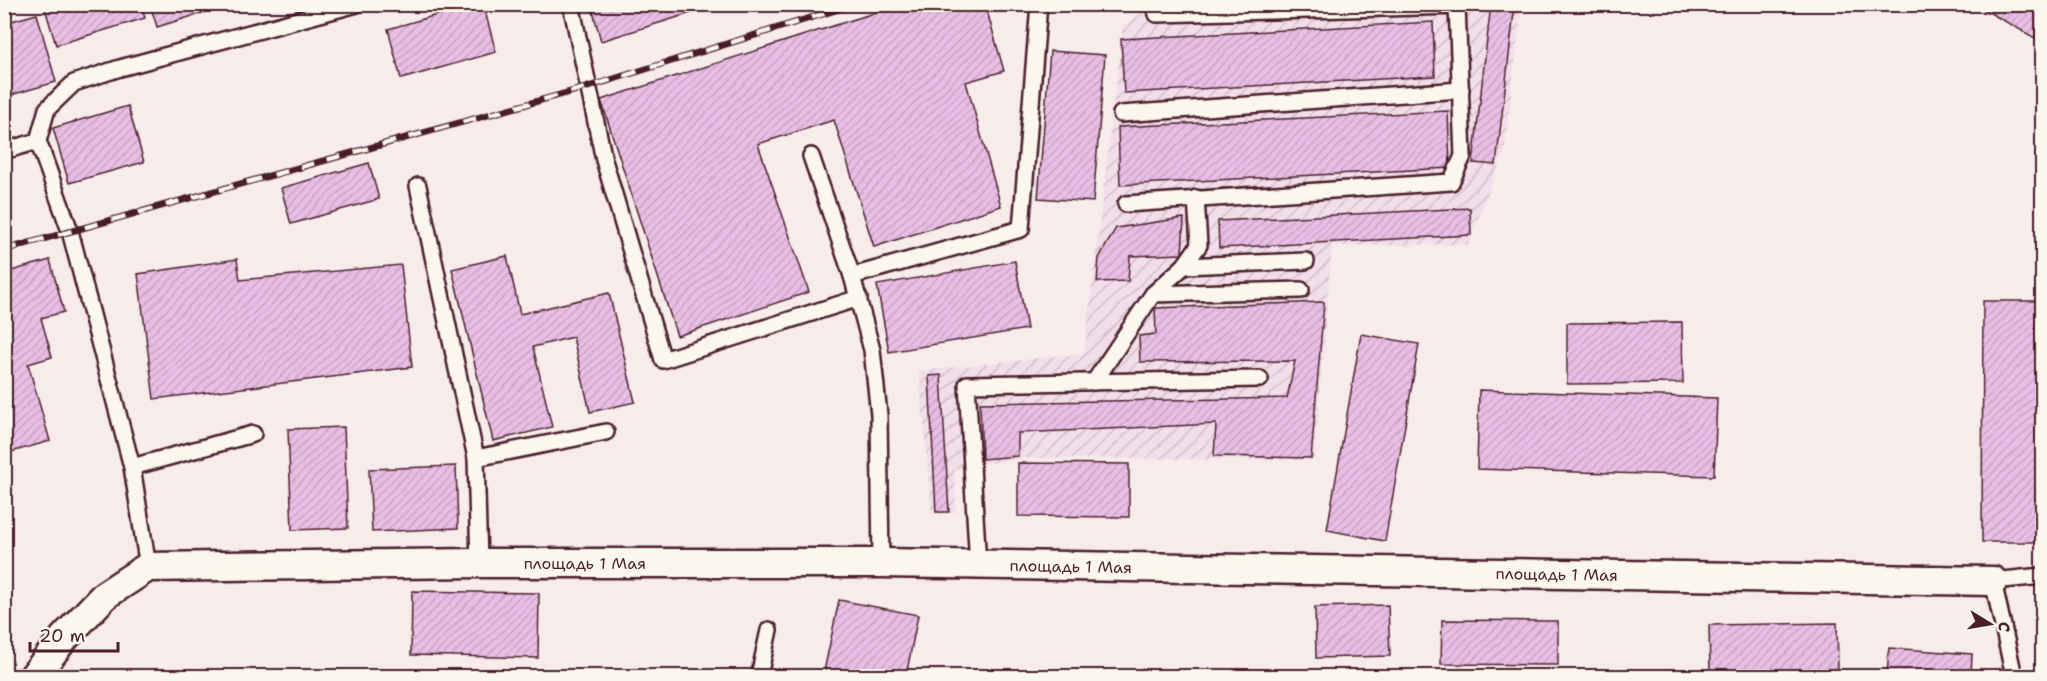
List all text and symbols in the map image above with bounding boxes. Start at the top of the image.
street label: площадь 1 Мая [524,553,646,574]
street label: площадь 1 Мая [1010,555,1132,578]
street label: площадь 1 Мая [1495,562,1618,585]
north arrow [1960,594,2020,654]
scale bar [30,615,118,653]
text: С [1993,620,2015,634]
text: 20 m [39,624,85,648]

